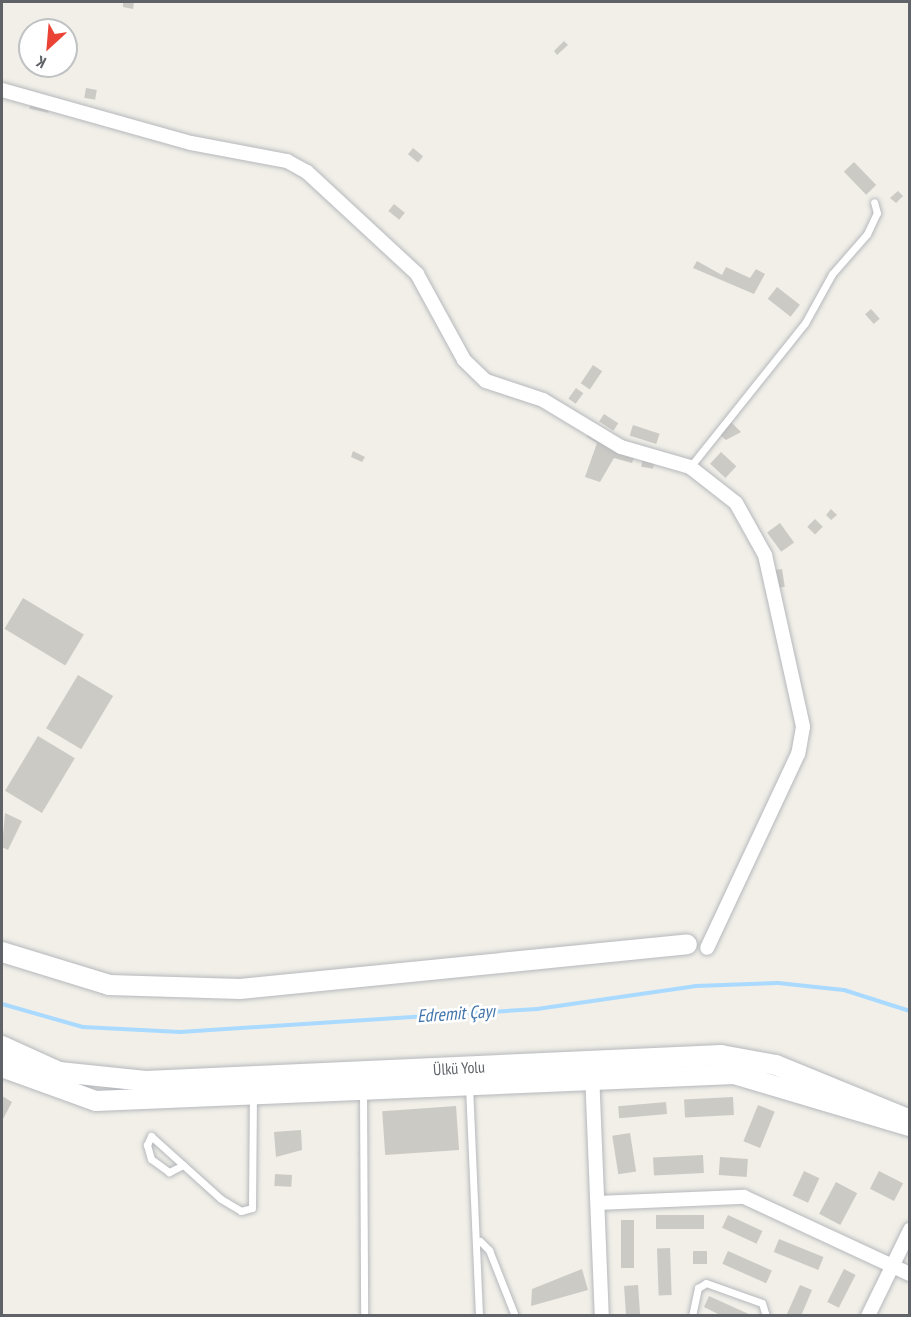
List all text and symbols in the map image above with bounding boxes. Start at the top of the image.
north arrow [18,18,78,78]
text: K [33,52,49,73]
water label: Edremit Çayı [416,1001,496,1027]
street label: Ülkü Yolu [432,1057,486,1079]

